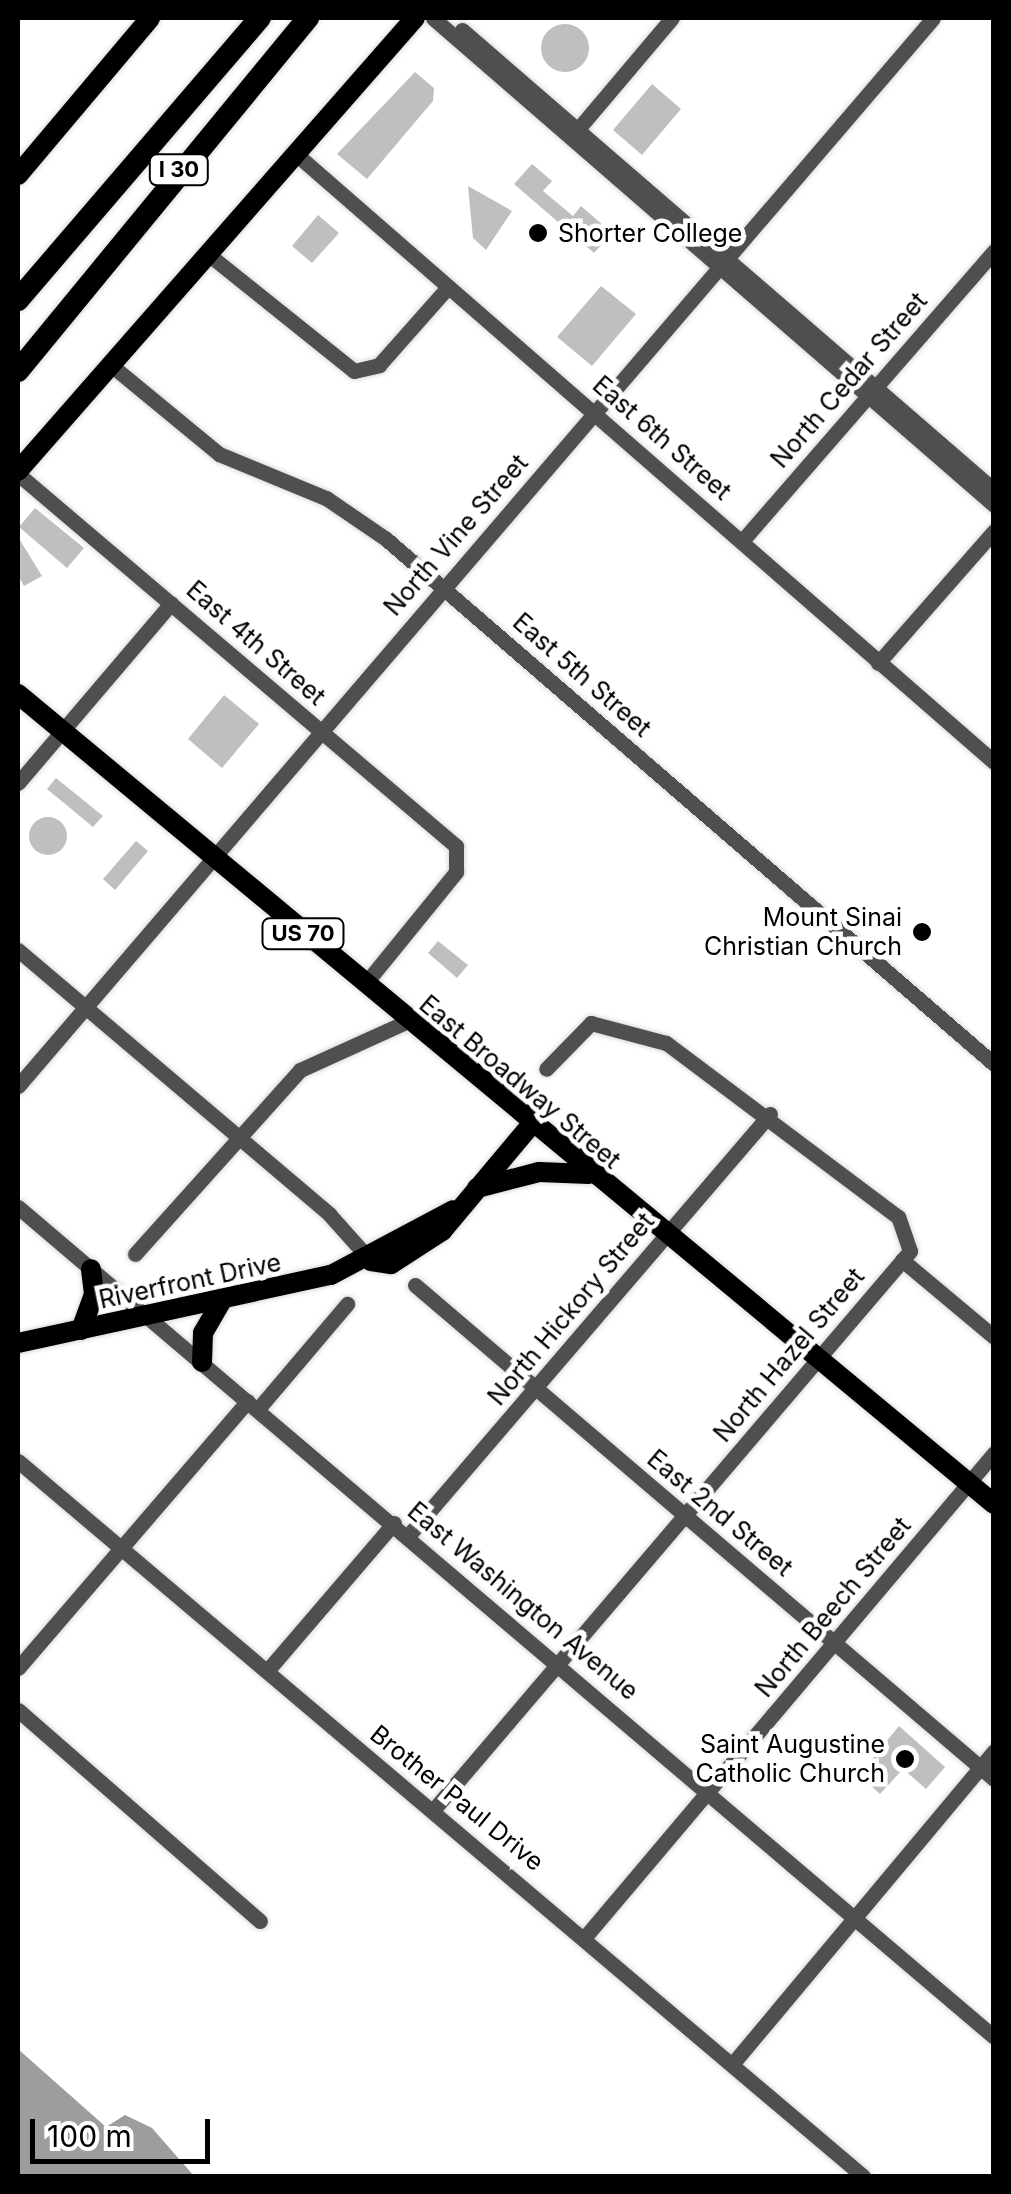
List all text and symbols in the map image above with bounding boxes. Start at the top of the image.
road number: I 30 [146,153,212,187]
place label: Shorter College [558,218,742,248]
marker: Shorter College [527,222,549,244]
street label: North Cedar Street [765,286,933,474]
street label: East 6th Street [587,370,737,506]
street label: North Vine Street [378,448,534,622]
street label: East 4th Street [180,575,332,711]
street label: East 5th Street [507,607,657,743]
place label: Mount Sinai Christian Church [704,903,902,962]
road number: US 70 [260,917,346,951]
marker: Mount Sinai Christian Church [911,921,933,943]
street label: East Broadway Street [413,989,627,1175]
street label: North Hickory Street [482,1207,660,1411]
street label: Riverfront Drive [96,1247,284,1315]
street label: North Hazel Street [707,1262,871,1448]
street label: East 2nd Street [641,1444,799,1582]
street label: East Washington Avenue [402,1496,644,1706]
street label: North Beech Street [749,1511,917,1703]
street label: Brother Paul Drive [364,1719,550,1877]
place label: Saint Augustine Catholic Church [695,1730,885,1789]
marker: Saint Augustine Catholic Church [894,1748,916,1770]
scale bar [35,2099,215,2161]
text: 100 m [47,2118,132,2154]

